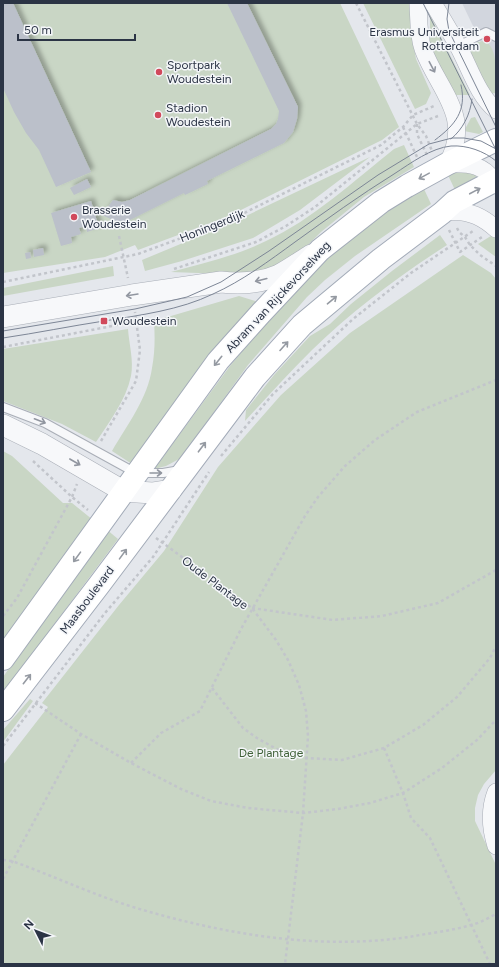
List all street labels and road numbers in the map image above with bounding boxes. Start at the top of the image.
street label: Honingerdijk [178,207,247,245]
street label: Abram van Rijckevorselweg [223,238,333,356]
street label: Oude Plantage [179,554,251,613]
street label: Maasboulevard [57,563,117,637]

